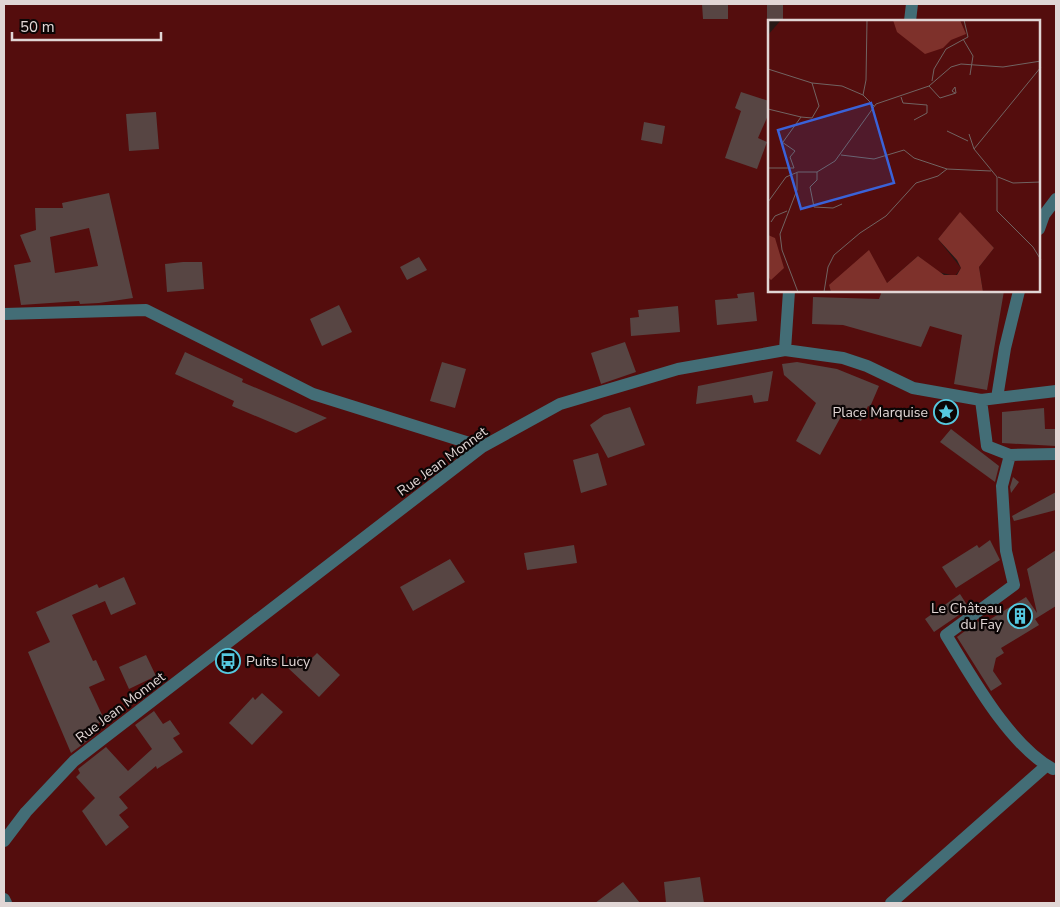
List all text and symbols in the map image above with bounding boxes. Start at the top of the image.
scale bar [12,10,161,42]
text: 50 m [20,17,55,37]
inset map [768,20,1040,292]
place icon: Place Marquise [933,399,959,425]
place label: Place Marquise [832,403,928,422]
street label: Rue Jean Monnet [393,422,491,501]
place label: Le Château du Fay [931,599,1003,634]
building icon: Le Château du Fay [1007,603,1033,629]
bus stop icon: Puits Lucy [215,648,241,674]
place label: Puits Lucy [246,652,311,671]
street label: Rue Jean Monnet [72,667,169,747]

